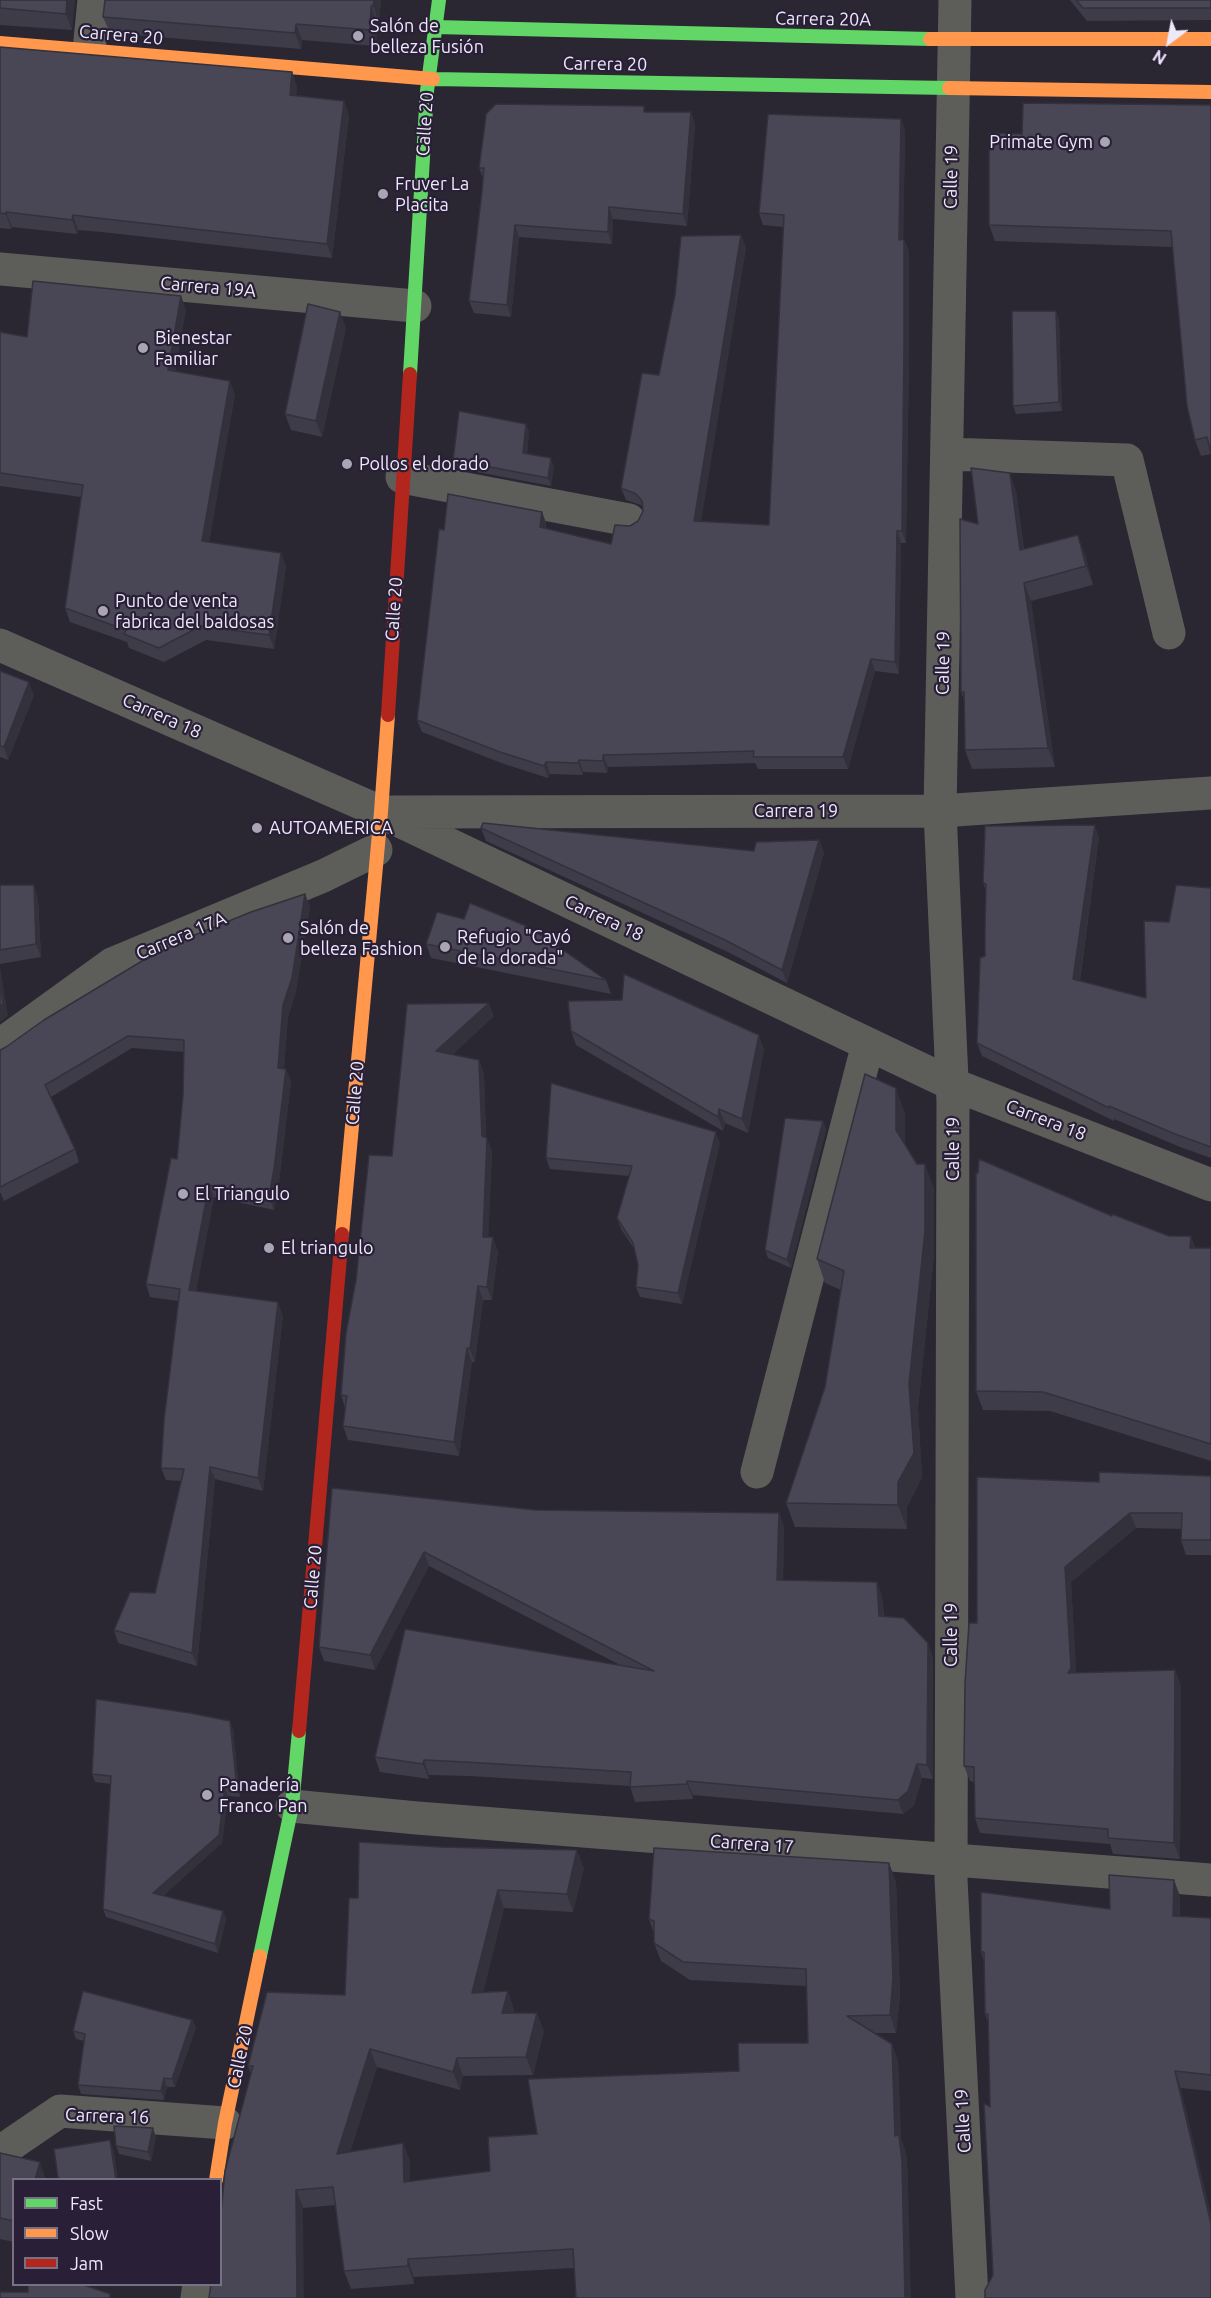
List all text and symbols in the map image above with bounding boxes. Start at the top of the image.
street label: Carrera 20A [775,7,871,31]
north arrow [1139,12,1199,72]
place label: Salón de belleza Fusión [370,15,484,57]
street label: Carrera 20 [78,21,164,49]
marker: Salón de belleza Fusión [351,29,365,43]
text: N [1150,46,1169,68]
street label: Carrera 20 [563,52,647,76]
street label: Calle 20 [412,91,438,157]
place label: Primate Gym [989,131,1093,153]
marker: Primate Gym [1098,135,1112,149]
street label: Calle 19 [940,145,962,209]
place label: Fruver La Placita [395,173,469,216]
marker: Fruver La Placita [376,187,390,201]
street label: Carrera 19A [159,272,257,302]
place label: Bienestar Familiar [155,327,232,370]
marker: Bienestar Familiar [136,341,150,355]
place label: Pollos el dorado [359,453,489,475]
marker: Pollos el dorado [340,457,354,471]
street label: Calle 20 [381,576,407,642]
place label: Punto de venta fabrica del baldosas [115,590,274,632]
marker: Punto de venta fabrica del baldosas [96,604,110,618]
street label: Calle 19 [932,631,954,695]
street label: Carrera 18 [119,689,205,743]
street label: Carrera 19 [754,800,838,822]
place label: AUTOAMERICA [269,817,393,839]
marker: AUTOAMERICA [250,821,264,835]
street label: Carrera 18 [561,890,647,946]
street label: Carrera 17A [133,907,229,965]
place label: Salón de belleza Fashion [300,917,423,960]
place label: Refugio "Cayó de la dorada" [457,926,571,968]
marker: Salón de belleza Fashion [281,931,295,945]
marker: Refugio "Cayó de la dorada" [438,940,452,954]
street label: Calle 20 [341,1060,369,1126]
street label: Carrera 18 [1003,1095,1089,1145]
street label: Calle 19 [942,1117,964,1181]
place label: El Triangulo [195,1183,290,1205]
marker: El Triangulo [176,1187,190,1201]
place label: El triangulo [281,1237,374,1259]
marker: El triangulo [262,1241,276,1255]
street label: Calle 20 [299,1544,327,1610]
street label: Calle 19 [940,1603,962,1667]
place label: Panadería Franco Pan [219,1774,308,1816]
marker: Panadería Franco Pan [200,1788,214,1802]
street label: Carrera 17 [709,1830,795,1858]
street label: Calle 20 [223,2023,257,2091]
street label: Calle 19 [951,2088,975,2154]
street label: Carrera 16 [64,2104,150,2128]
legend [12,2178,222,2286]
text: Fast [70,2193,103,2213]
text: Slow [70,2223,109,2243]
text: Jam [70,2253,104,2273]

